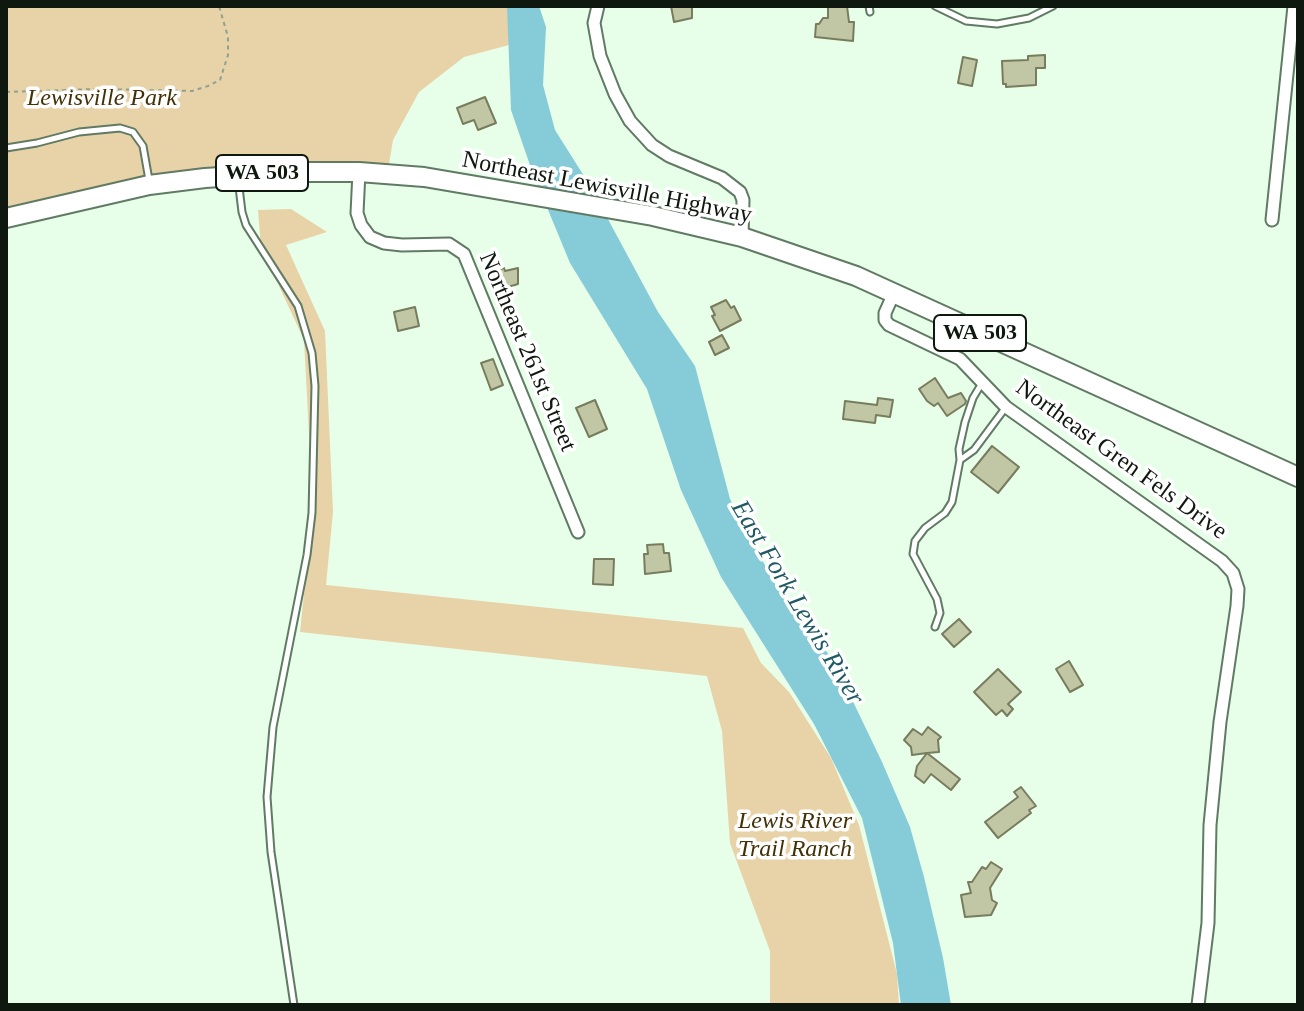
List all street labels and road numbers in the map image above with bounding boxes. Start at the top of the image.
street label: Northeast Lewisville Highway [460,146,754,230]
road number: WA 503 [216,155,308,191]
street label: Northeast 261st Street [472,248,582,456]
road number: WA 503 [934,315,1026,351]
street label: Northeast Gren Fels Drive [1010,374,1232,546]

